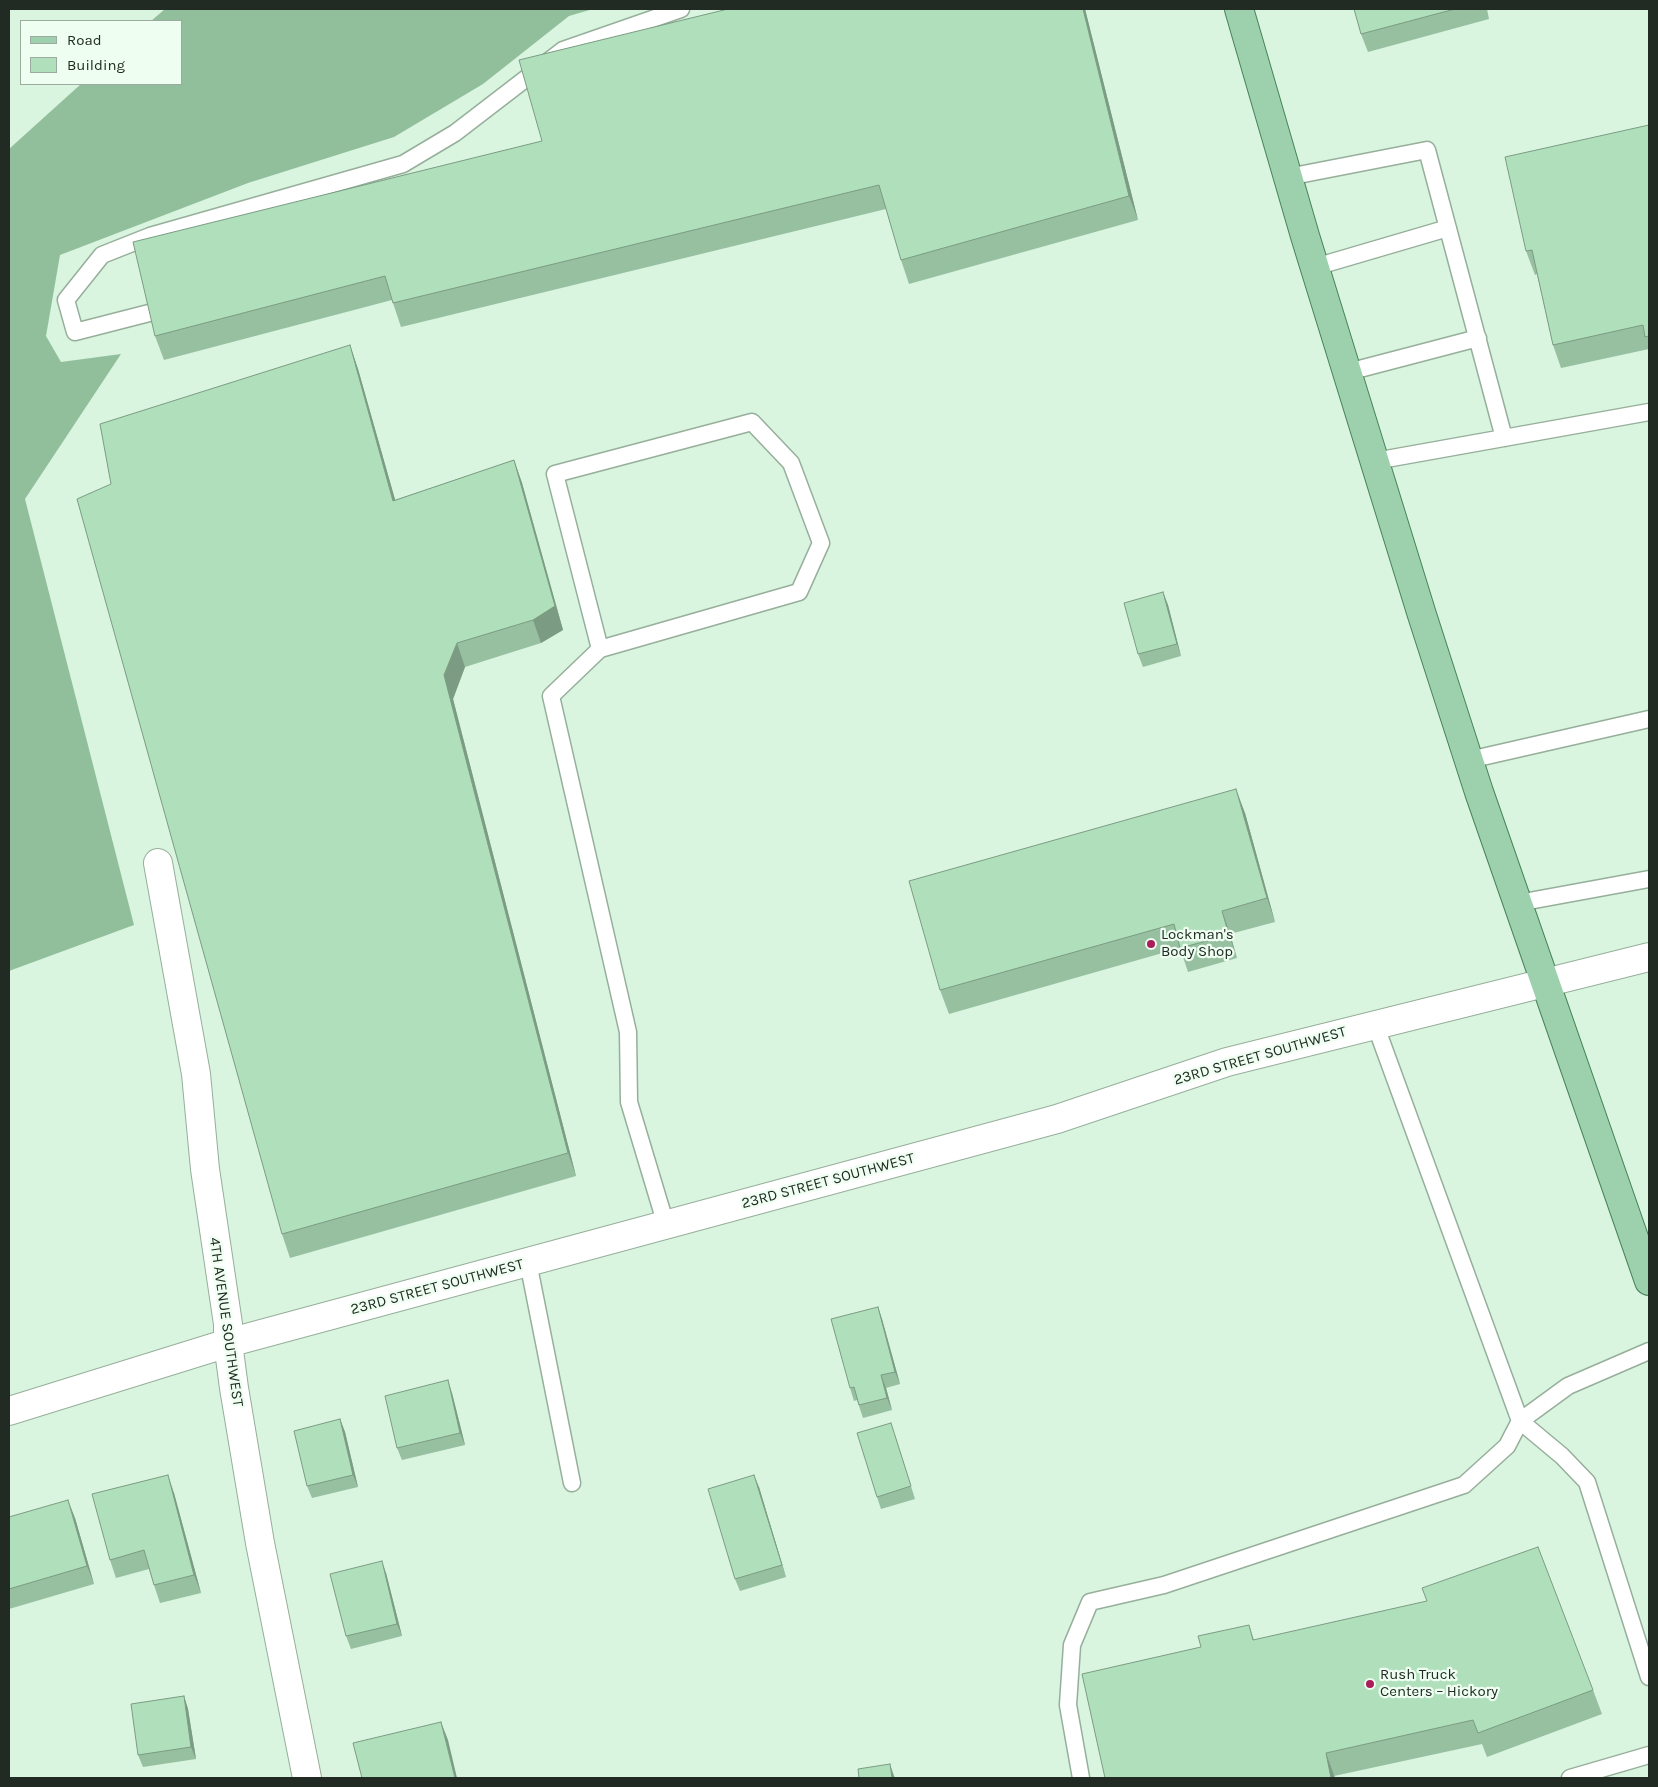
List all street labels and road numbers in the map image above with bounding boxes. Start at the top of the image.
street label: 23RD STREET SOUTHWEST [1172,1023,1348,1089]
street label: 23RD STREET SOUTHWEST [740,1149,916,1213]
street label: 4TH AVENUE SOUTHWEST [205,1236,247,1408]
street label: 23RD STREET SOUTHWEST [349,1255,525,1319]

